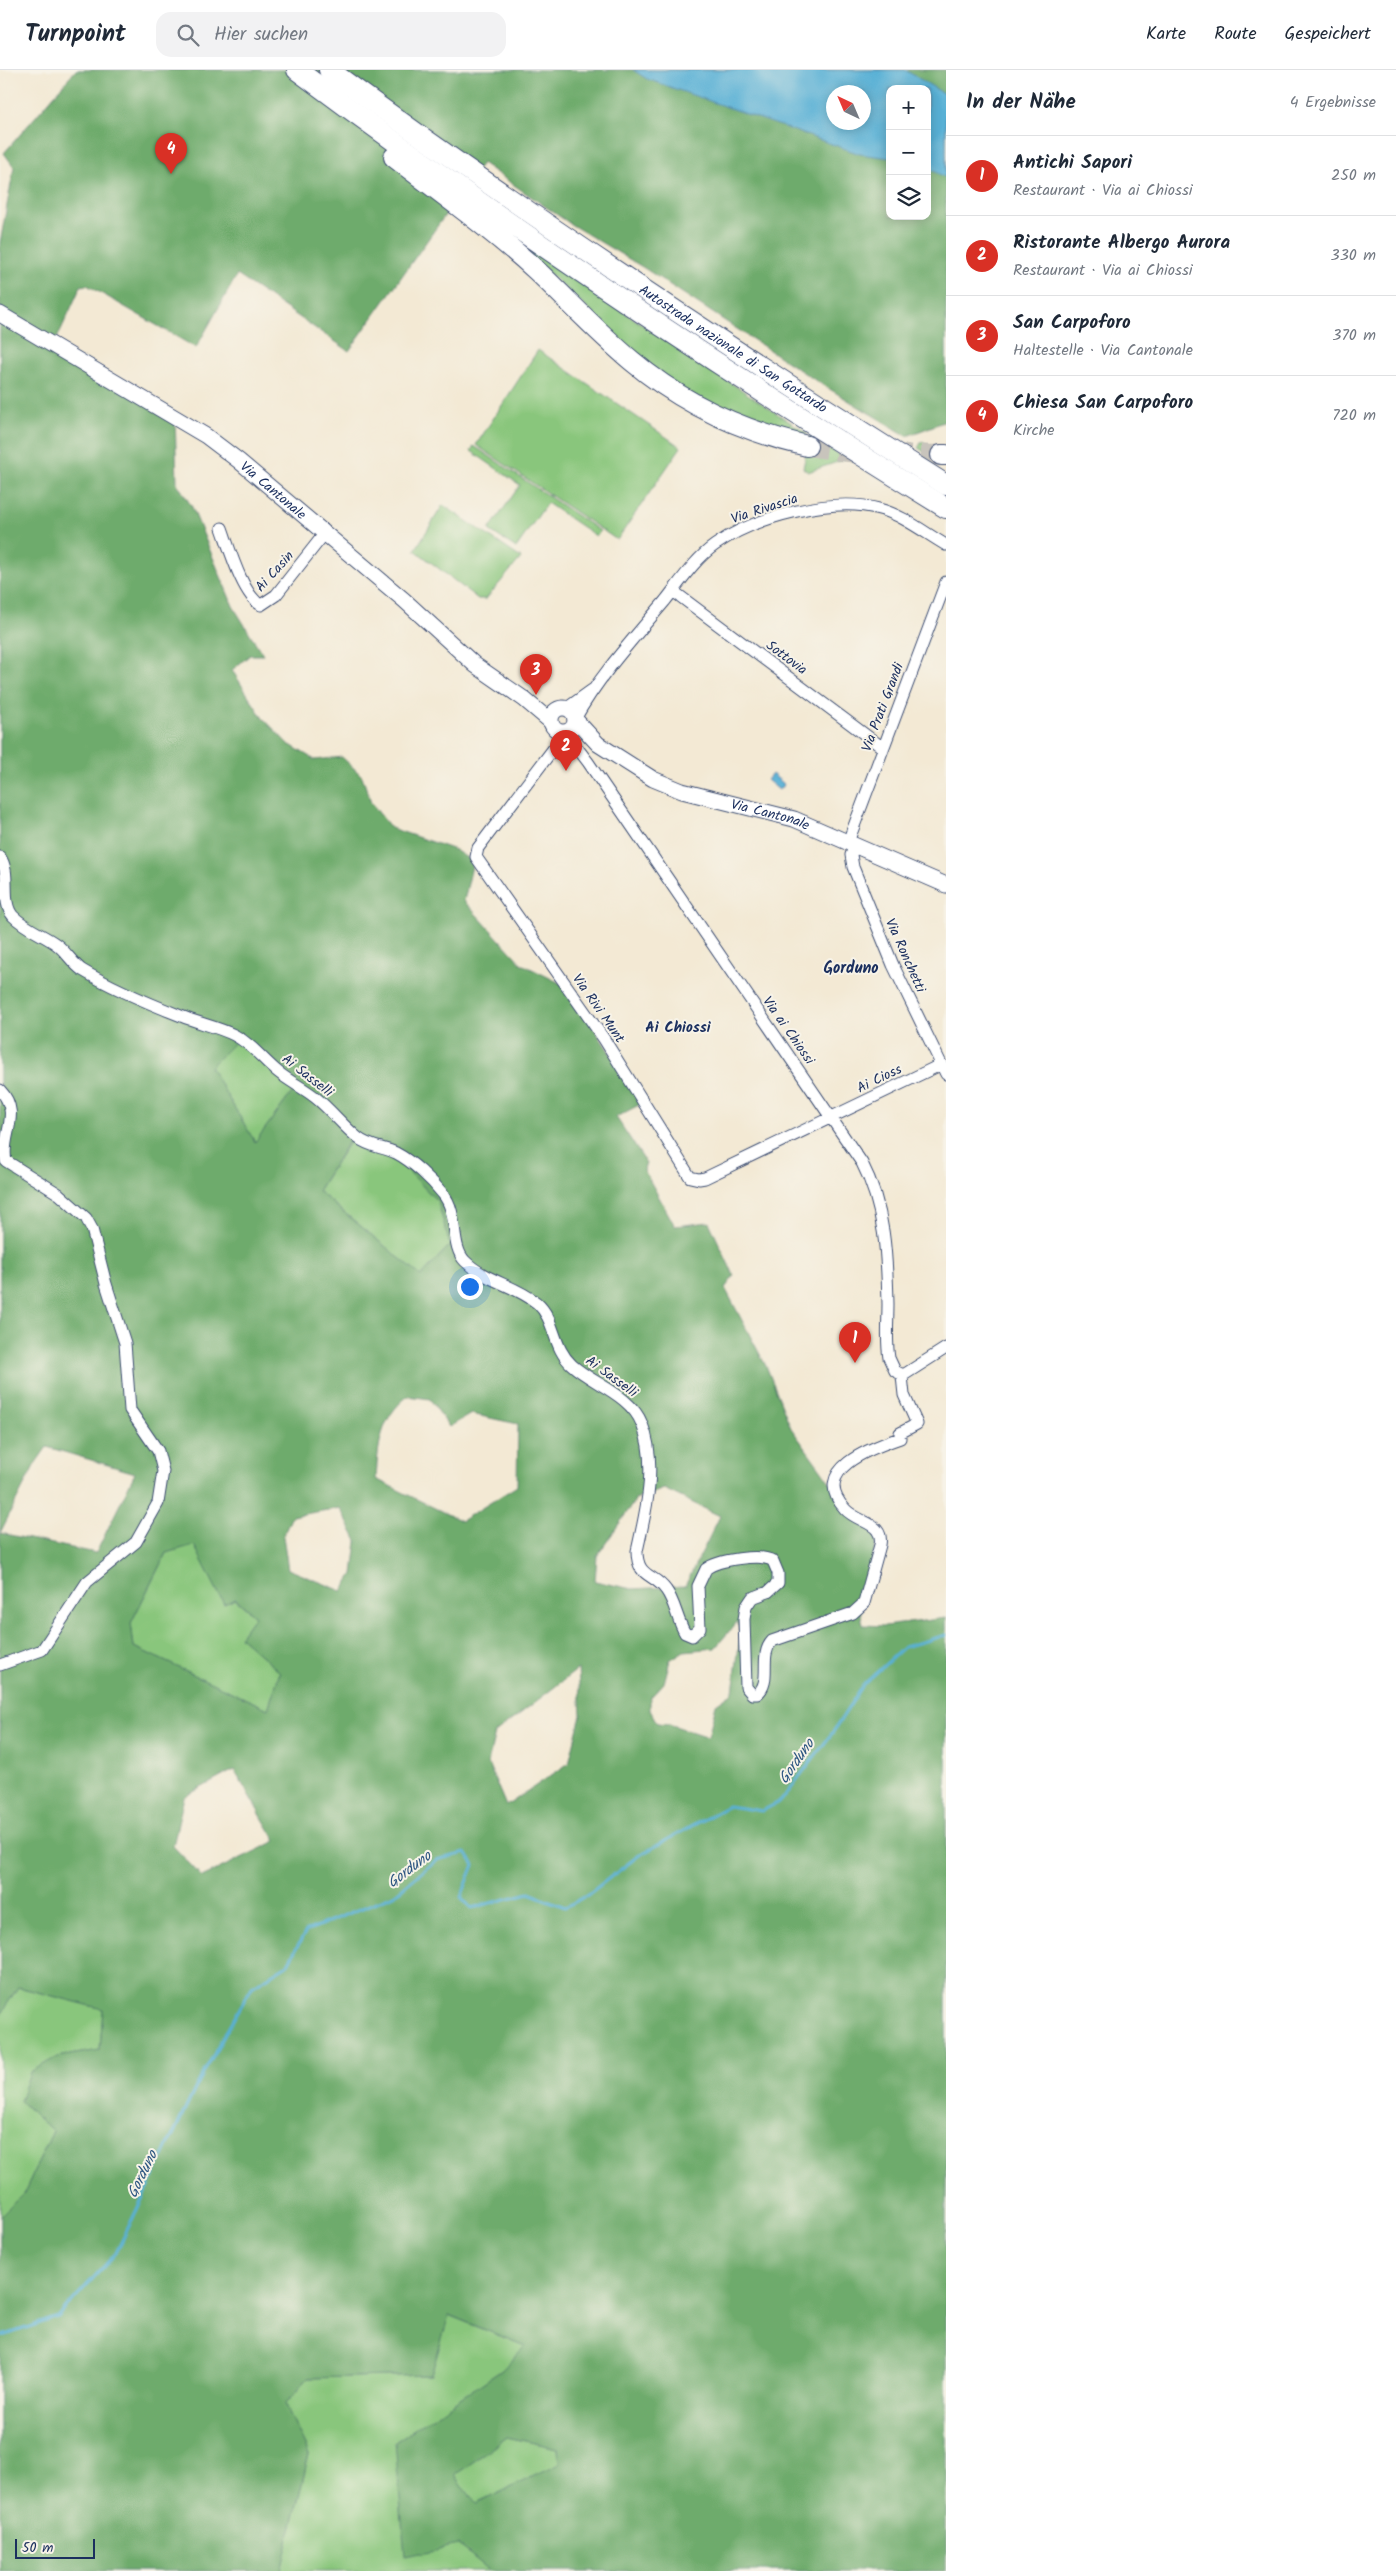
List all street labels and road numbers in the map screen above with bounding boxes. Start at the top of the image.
street label: Autostrada nazionale di San Gottardo [634,279,832,419]
street label: Via Cantonale [235,456,311,526]
street label: Via Rivascia [728,488,801,530]
street label: Ai Casin [250,546,299,597]
street label: Sottovia [761,635,812,681]
street label: Via Prati Grandi [856,659,910,755]
street label: Via Cantonale [729,794,814,837]
street label: Via Ronchetti [879,915,931,997]
street label: Via Rivi Munt [566,970,630,1048]
street label: Via ai Chiossi [756,992,820,1070]
street label: Ai Sasselli [277,1049,338,1103]
street label: Ai Cioss [853,1059,906,1099]
street label: Ai Sasselli [581,1350,643,1404]

